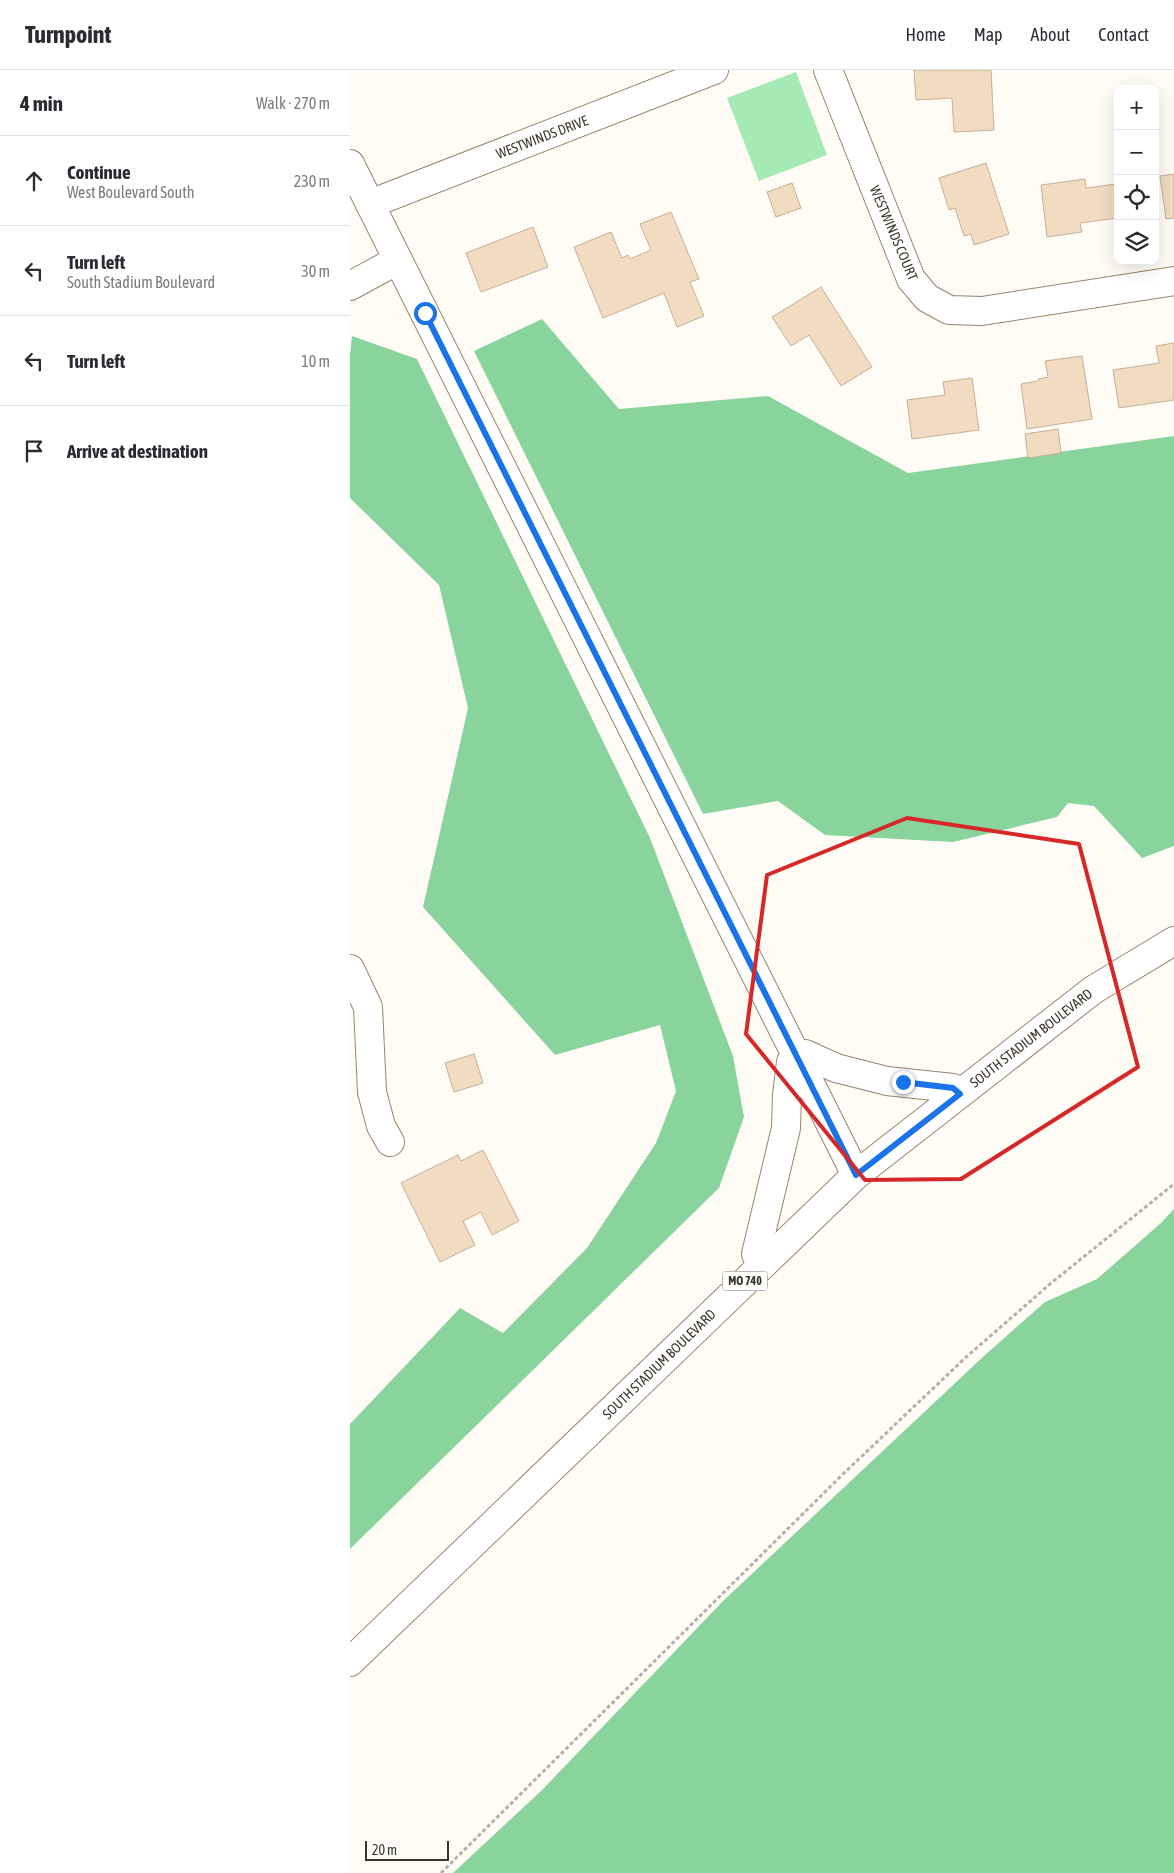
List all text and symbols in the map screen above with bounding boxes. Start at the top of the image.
text: Turnpoint [25,21,111,48]
text: Home [906,24,946,45]
text: Map [974,24,1003,45]
text: About [1031,24,1070,45]
text: Contact [1098,24,1149,45]
map controls [1114,85,1159,265]
button: + [1114,85,1159,130]
text: 4 min [20,91,63,115]
text: Walk · 270 m [256,94,330,112]
street label: WESTWINDS DRIVE [494,112,590,162]
button: − [1114,130,1159,175]
text: Continue [67,161,131,183]
icon: ahead [20,167,48,195]
text: 230 m [294,172,330,190]
button: locate [1114,175,1159,220]
text: West Boulevard South [67,183,195,201]
street label: WESTWINDS COURT [867,183,921,283]
button: layers [1114,220,1159,265]
text: Turn left [67,251,125,273]
icon: left [20,257,48,285]
text: 30 m [301,262,330,280]
text: South Stadium Boulevard [67,273,215,291]
route start [414,302,437,325]
icon: left [20,347,48,375]
text: Turn left [67,350,125,372]
text: 10 m [301,352,330,370]
icon: arrive [20,437,48,465]
text: Arrive at destination [67,440,208,462]
street label: SOUTH STADIUM BOULEVARD [967,985,1095,1091]
route end [892,1071,915,1094]
road number: MO 740 [722,1272,768,1290]
street label: SOUTH STADIUM BOULEVARD [599,1306,719,1422]
scale bar [365,1838,449,1861]
text: 20 m [372,1842,397,1858]

